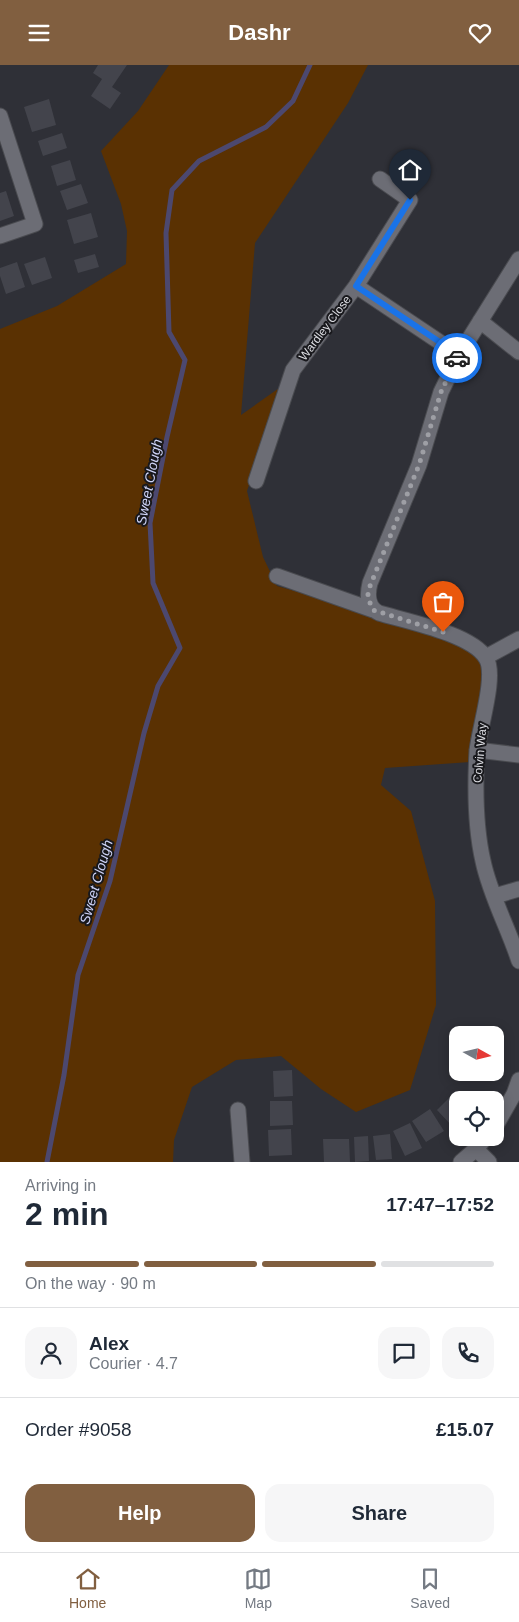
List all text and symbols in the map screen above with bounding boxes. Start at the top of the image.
icon: menu [25,19,53,47]
icon: heart [466,19,494,47]
text: Dashr [228,20,291,45]
pin [389,149,431,200]
icon: home [396,156,424,184]
street label: Wardley Close [296,293,354,363]
courier [432,333,482,383]
icon: car [443,344,471,372]
water label: Sweet Clough [133,437,165,526]
pin [422,581,464,632]
icon: bag [429,588,457,616]
street label: Colvin Way [470,722,490,784]
water label: Sweet Clough [76,838,116,926]
north arrow [449,1026,504,1081]
map controls [449,1026,504,1146]
button: locate [449,1091,504,1146]
text: Arriving in [25,1177,96,1194]
text: 17:47–17:52 [386,1194,494,1215]
text: 2 min [25,1196,109,1232]
text: On the way · 90 m [25,1275,156,1292]
button: person [25,1327,77,1379]
button: chat [378,1327,430,1379]
button: phone [442,1327,494,1379]
text: Alex [89,1333,129,1354]
text: Courier · 4.7 [89,1355,178,1372]
text: Order #9058 [25,1419,132,1440]
text: £15.07 [436,1419,494,1440]
button: Help [25,1484,255,1542]
button: Share [265,1484,494,1542]
tab: Home [69,1565,106,1611]
tab: Map [244,1565,272,1611]
tab: Saved [410,1565,450,1611]

